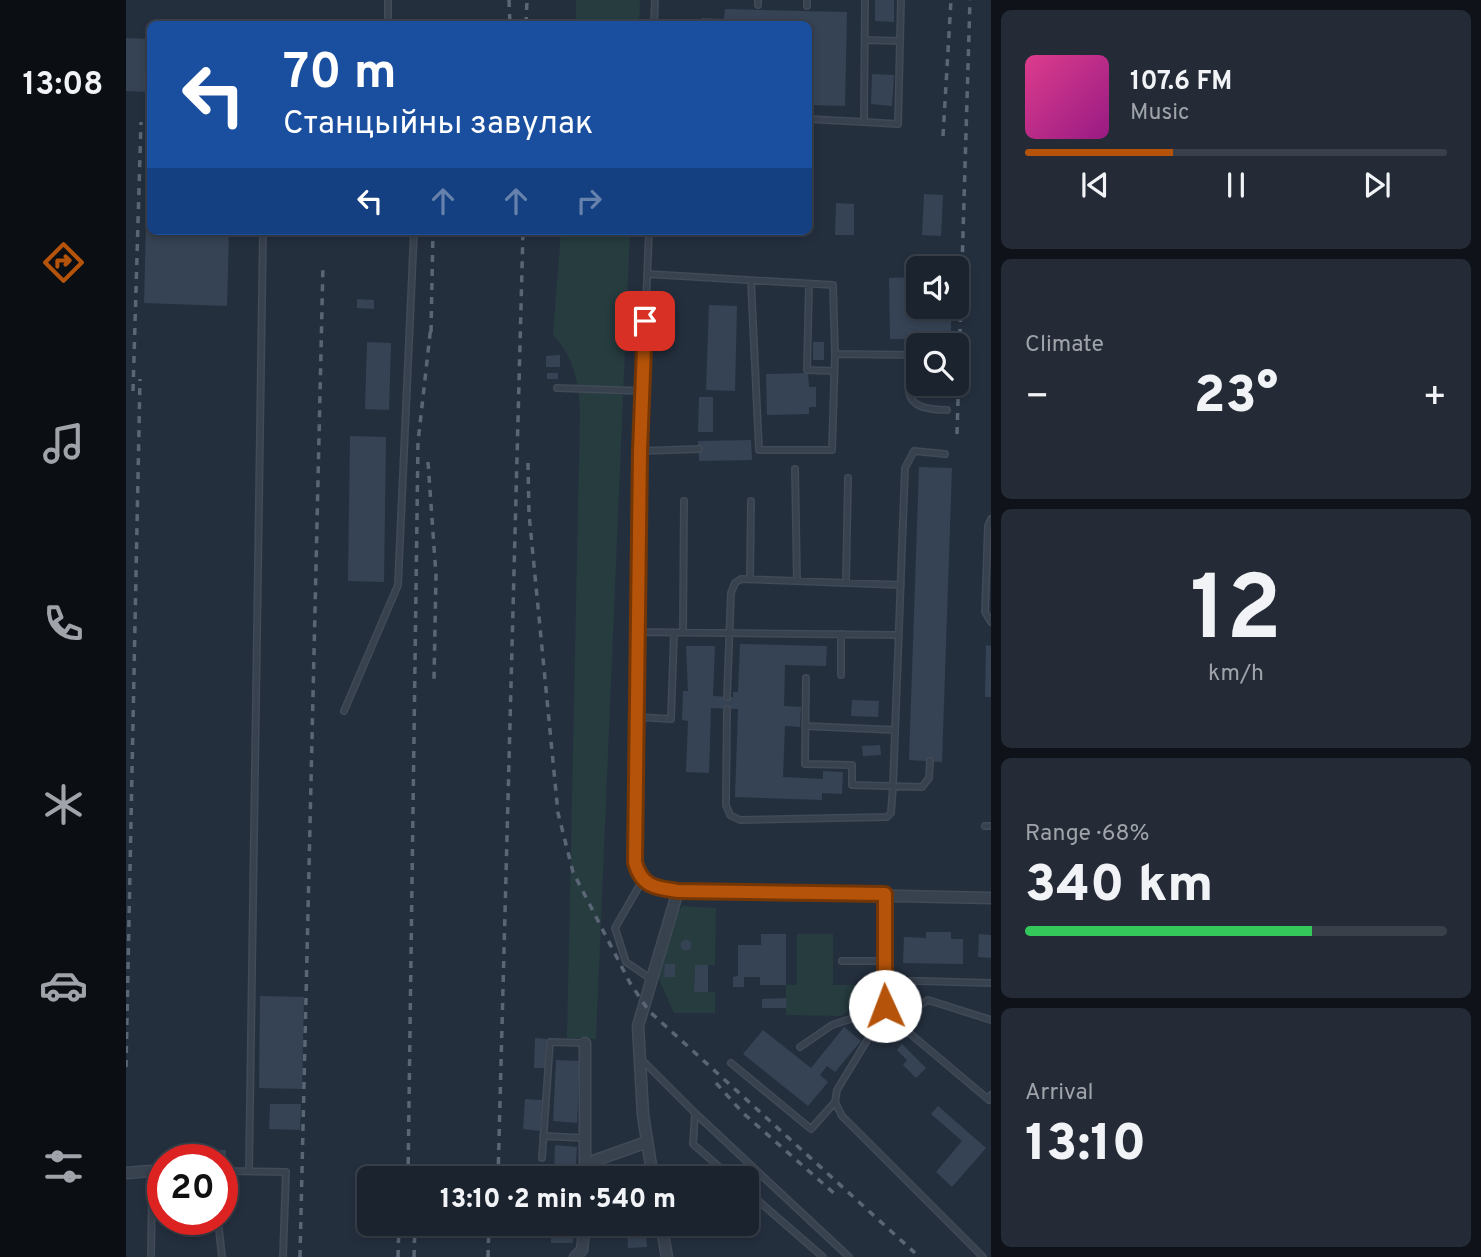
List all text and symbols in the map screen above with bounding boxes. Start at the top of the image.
text: 70 m [283,44,397,106]
icon: left [168,49,259,140]
text: 13:08 [23,66,103,106]
text: 107.6 FM [1130,66,1232,99]
text: Music [1130,99,1190,128]
text: Станцыйны завулак [283,105,593,145]
icon: previous [1076,166,1114,204]
icon: pause [1217,166,1255,204]
icon: next [1358,166,1396,204]
icon: left [351,182,389,220]
icon: ahead [424,182,462,220]
icon: ahead [497,182,535,220]
icon: right [570,182,608,220]
icon: directions [39,238,88,287]
map controls [906,256,969,396]
button: sound [906,256,969,319]
pin [615,291,675,351]
icon: arrive [626,302,664,340]
text: Climate [1025,331,1104,360]
button: search [906,333,969,396]
text: 23° [1194,365,1278,431]
text: − [1025,374,1050,423]
text: + [1422,374,1447,423]
icon: music [39,419,88,468]
text: 12 [1190,557,1282,672]
icon: phone [39,599,88,648]
text: km/h [1208,660,1264,689]
icon: climate [39,780,88,829]
text: Range · 68% [1025,820,1150,849]
text: 340 km [1025,854,1213,920]
icon: car [39,961,88,1010]
position arrow [848,969,922,1043]
text: Arrival [1025,1079,1094,1108]
text: 13:10 [1025,1113,1146,1179]
icon: filters [39,1142,88,1191]
speed limit sign: 20 [147,1144,238,1235]
text: 13:10 · 2 min · 540 m [440,1184,676,1217]

